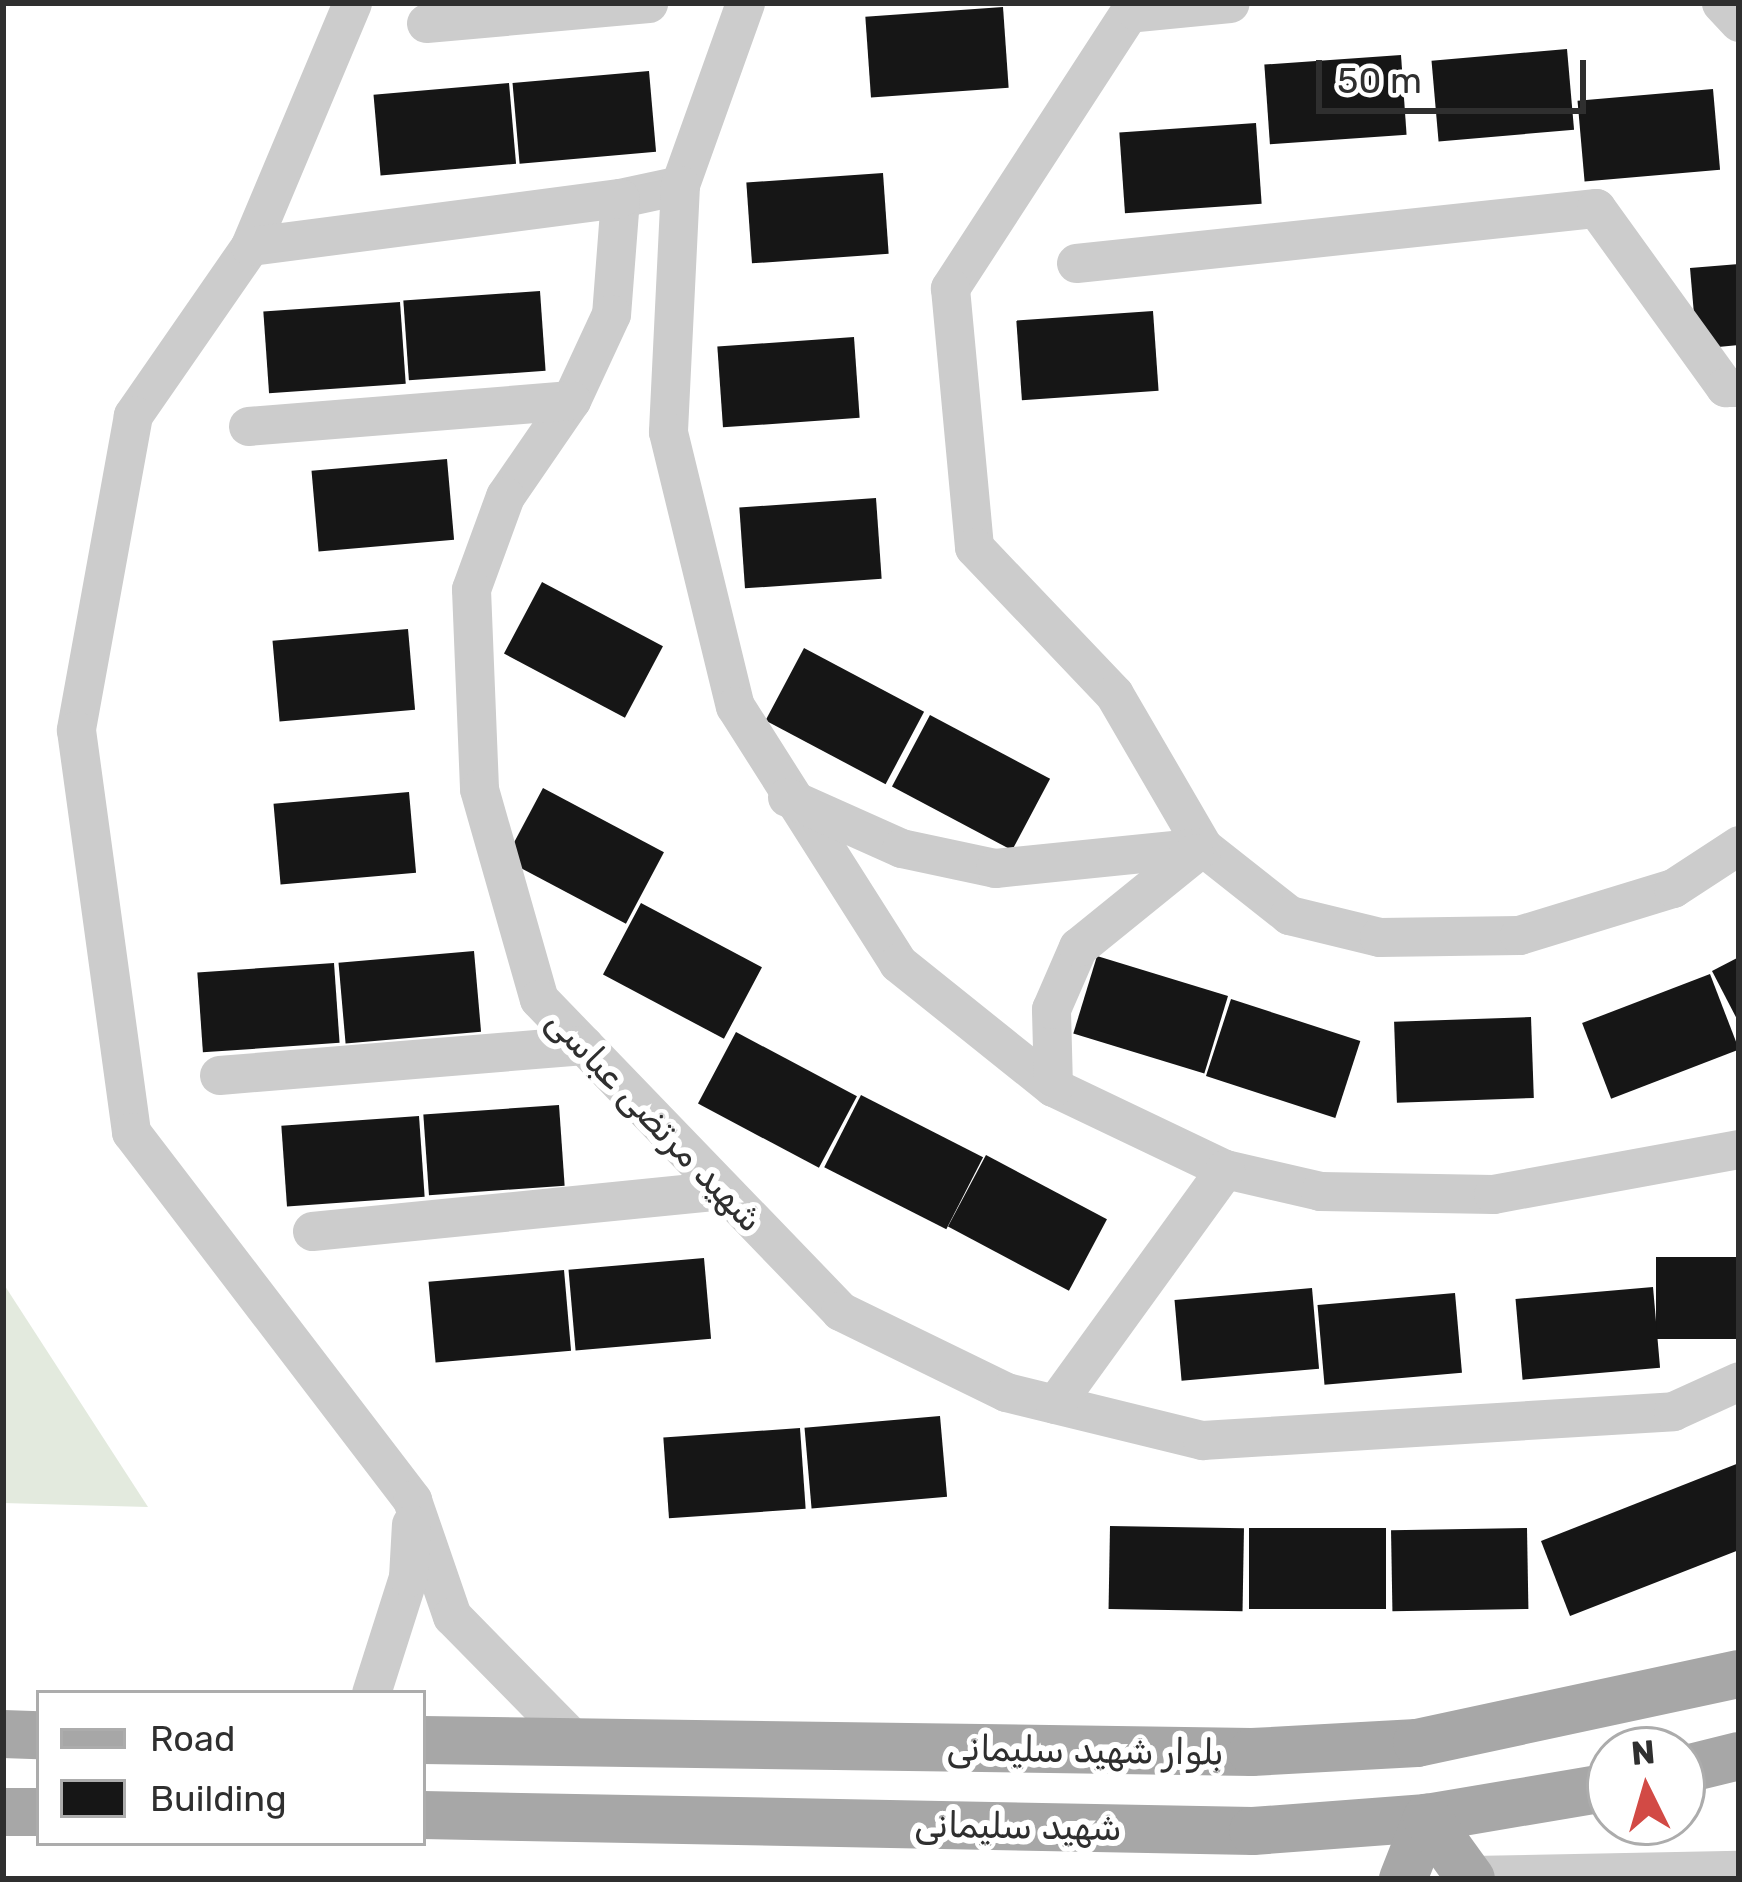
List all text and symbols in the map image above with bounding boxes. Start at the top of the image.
scale bar [1322,36,1592,110]
text: 50 m [1337,59,1422,102]
street label: شهید مرتضی عباسی [537,999,773,1241]
legend [36,1690,426,1846]
text: Road [150,1717,235,1760]
street label: بلوار شهید سلیمانی [946,1726,1224,1774]
north arrow [1586,1726,1706,1846]
text: N [1630,1732,1657,1773]
text: Building [150,1777,287,1820]
street label: شهید سلیمانی [914,1803,1122,1849]

